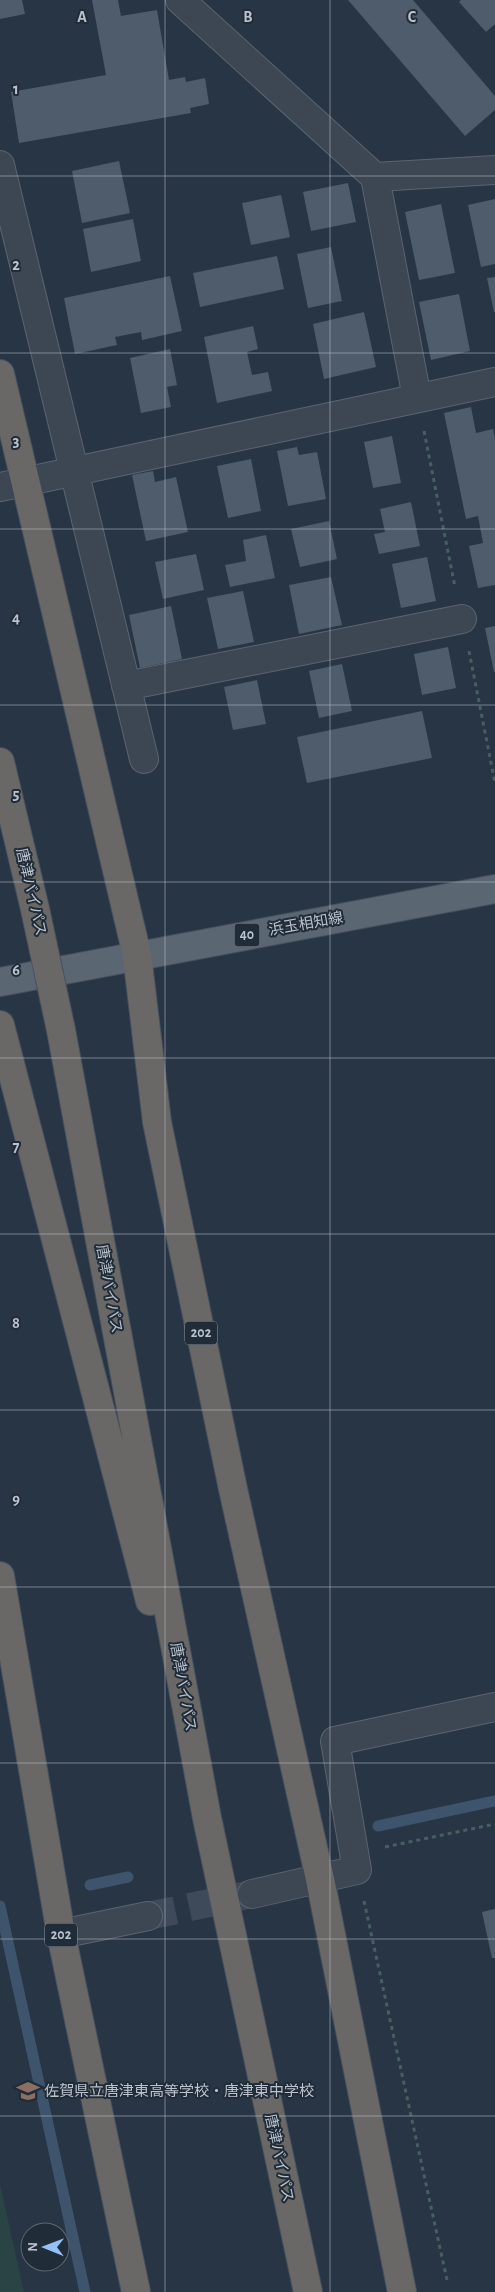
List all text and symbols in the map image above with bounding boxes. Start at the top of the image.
text: A [77,9,87,25]
text: B [243,9,253,25]
text: C [408,9,417,25]
text: 1 [13,81,19,97]
text: 2 [12,257,20,273]
text: 3 [13,433,20,449]
text: 4 [12,610,20,626]
text: 5 [13,786,20,802]
street label: 唐津バイパス [14,846,49,937]
street label: 浜玉相知線 [268,909,344,938]
road number: 40 [234,924,260,946]
text: 6 [12,962,20,978]
text: 7 [13,1139,20,1155]
street label: 唐津バイパス [94,1243,125,1334]
text: 8 [12,1315,20,1331]
road number: 202 [185,1322,217,1345]
text: 9 [12,1491,20,1507]
street label: 唐津バイパス [168,1641,199,1732]
road number: 202 [45,1924,77,1946]
school or university icon: 佐賀県立唐津東高等学校・唐津東中学校 [15,2078,41,2104]
place label: 佐賀県立唐津東高等学校・唐津東中学校 [44,2083,314,2099]
street label: 唐津バイパス [262,2112,297,2203]
north arrow [20,2222,70,2272]
text: N [26,2242,40,2252]

